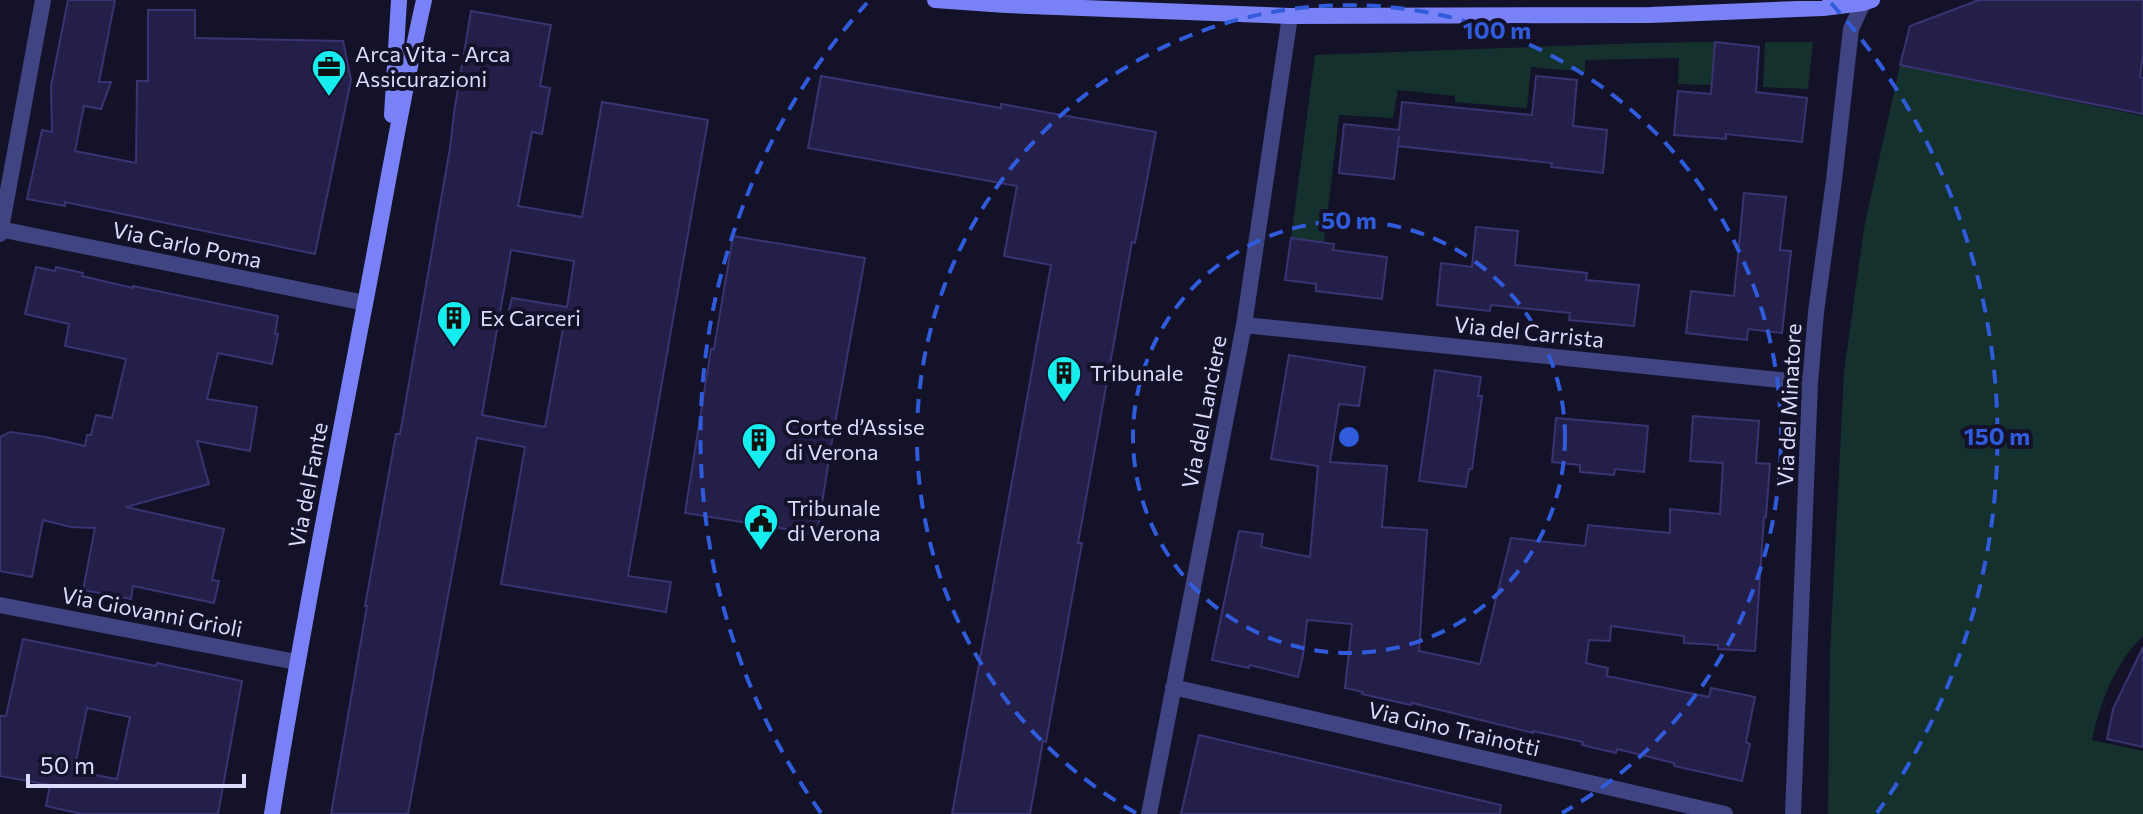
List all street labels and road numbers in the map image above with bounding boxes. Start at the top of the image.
street label: Via Carlo Poma [110,215,264,274]
street label: Via del Carrista [1453,310,1605,353]
street label: Via del Minatore [1771,323,1806,487]
street label: Via del Lanciere [1175,333,1232,491]
street label: Via del Fante [282,420,333,550]
street label: Via Giovanni Grioli [59,581,245,642]
street label: Via Gino Trainotti [1366,696,1543,761]

